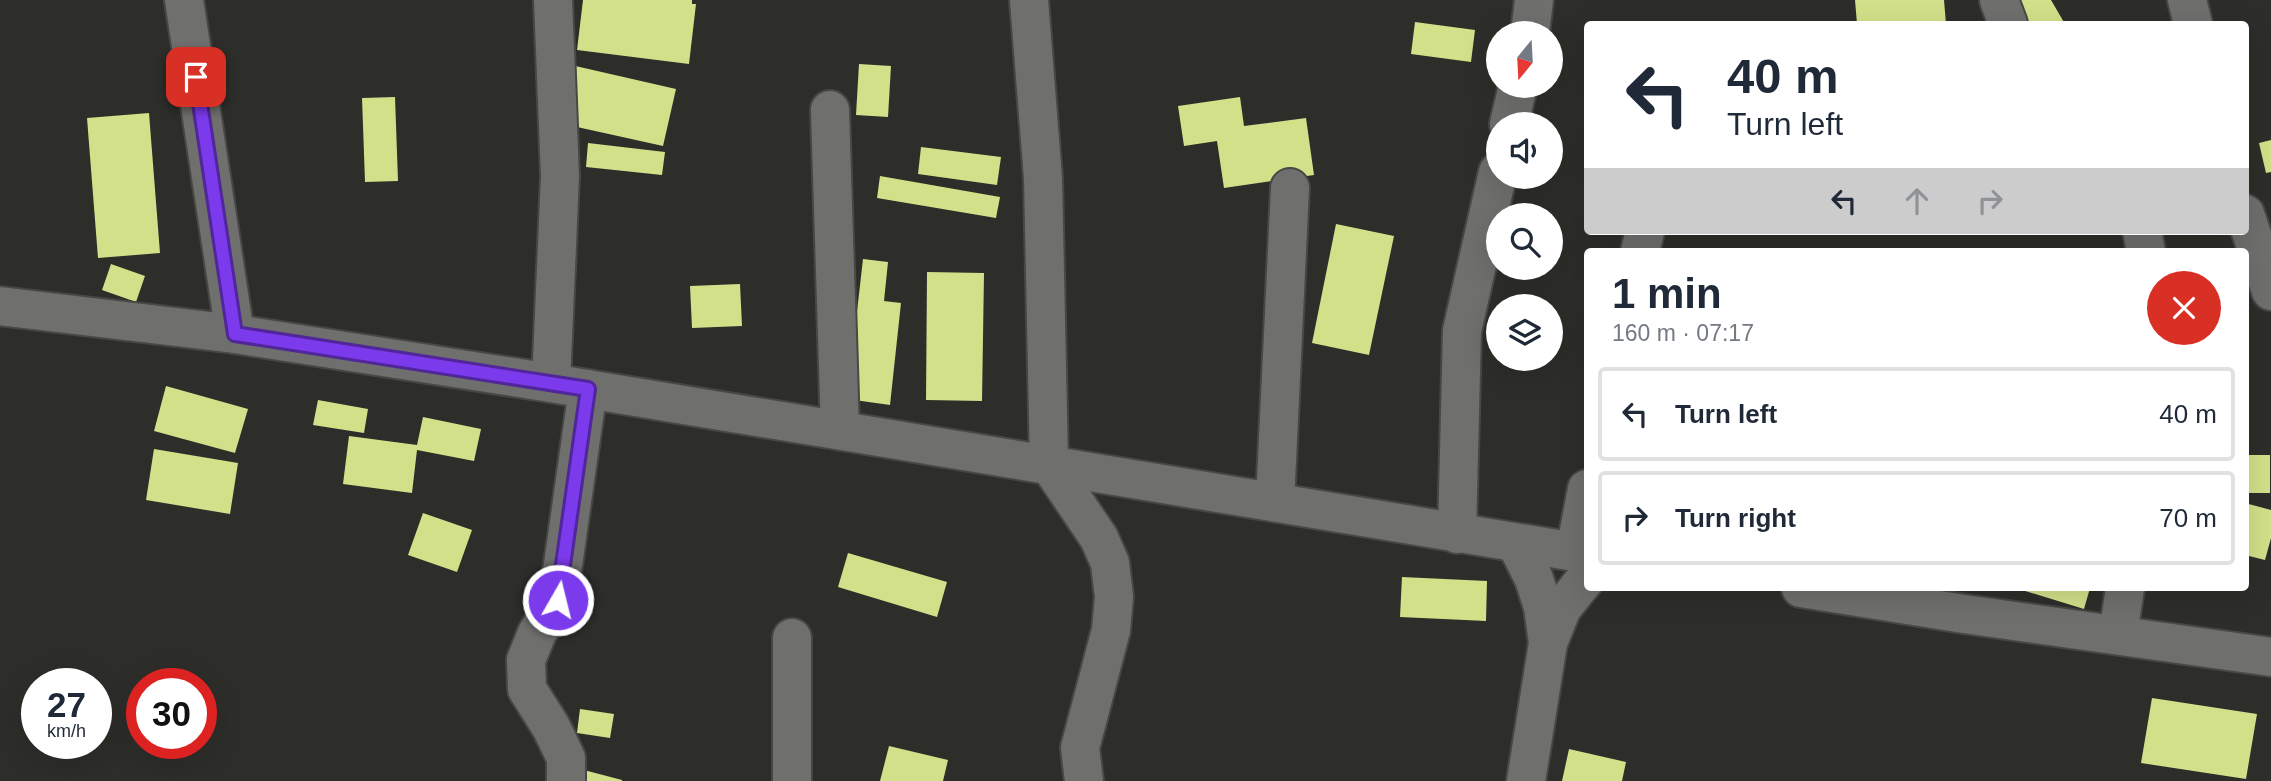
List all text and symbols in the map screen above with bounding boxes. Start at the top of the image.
north arrow [1486,21,1563,98]
map controls [1486,21,1563,371]
pin [166,47,226,107]
icon: left [1612,49,1703,140]
text: 40 m [1727,49,1839,103]
icon: arrive [177,58,215,96]
text: Turn left [1727,106,1843,142]
button: sound [1486,112,1563,189]
icon: left [1825,182,1863,220]
icon: ahead [1898,182,1936,220]
icon: right [1971,182,2009,220]
button: search [1486,203,1563,280]
text: 1 min [1612,270,1722,317]
button: close [2147,271,2221,345]
button: layers [1486,294,1563,371]
text: 160 m · 07:17 [1612,320,1754,346]
icon: left [1616,395,1654,433]
text: Turn left [1675,399,1777,429]
text: 40 m [2159,399,2217,429]
icon: right [1616,499,1654,537]
text: Turn right [1675,503,1796,533]
text: 70 m [2159,503,2217,533]
position arrow [521,563,595,637]
speed limit sign: 30 [126,668,217,759]
text: 27 [47,685,86,724]
text: km/h [47,721,86,741]

